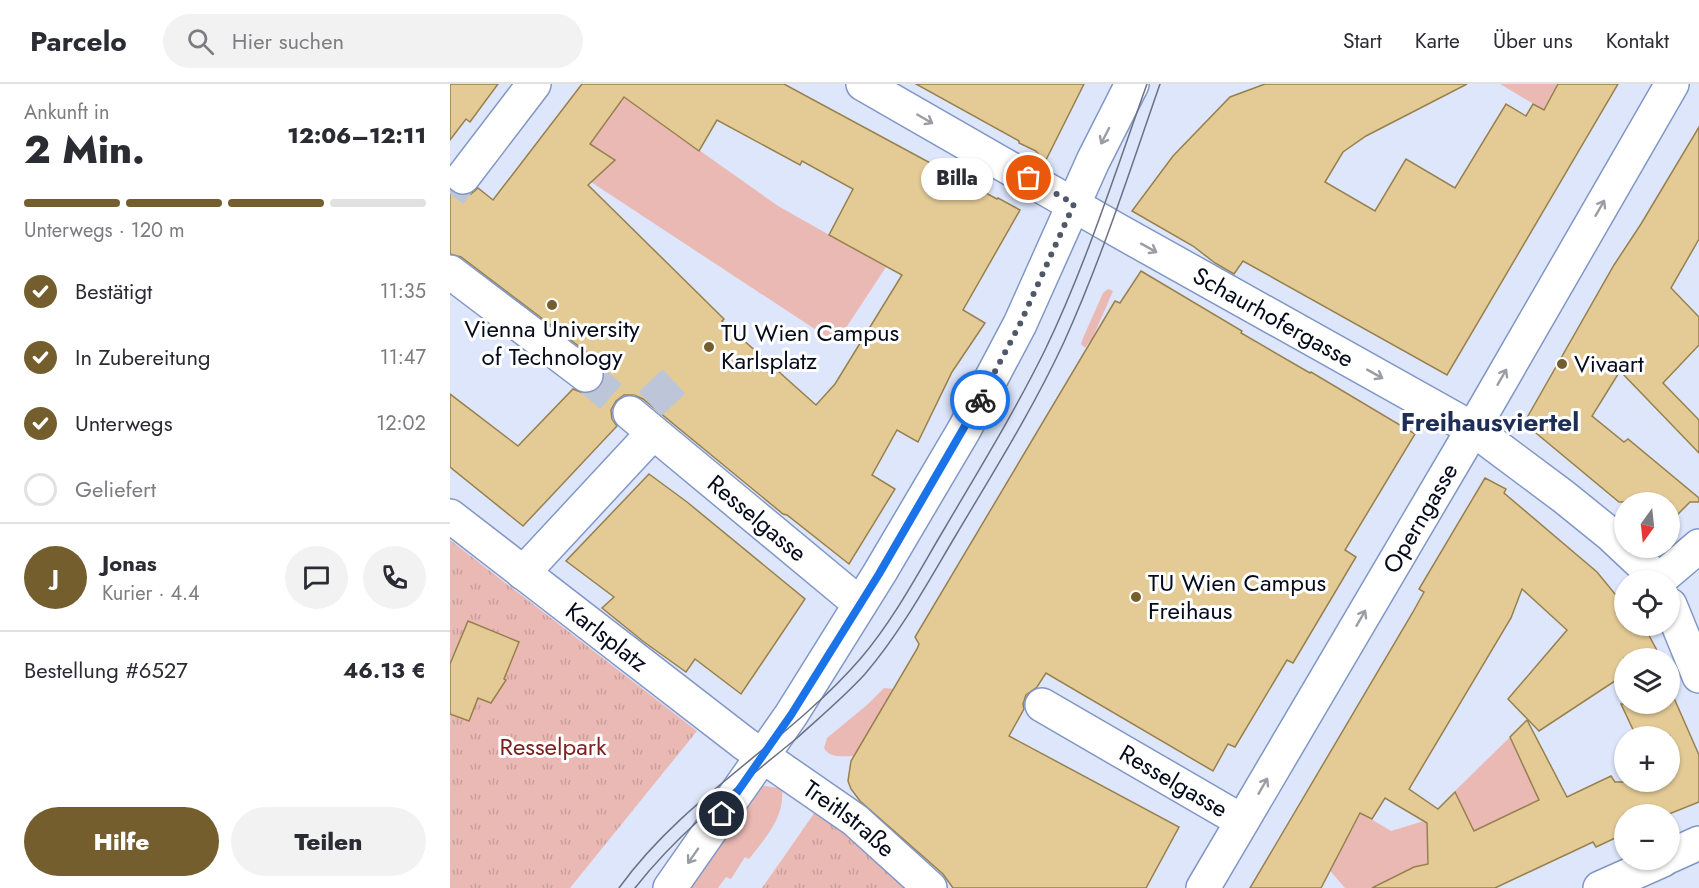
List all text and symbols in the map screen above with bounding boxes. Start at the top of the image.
search box [163,14,583,68]
text: Parcelo [30,21,127,62]
icon: search [184,25,217,58]
text: Hier suchen [232,25,344,57]
text: Start [1343,26,1382,56]
text: Karte [1415,26,1460,56]
text: Über uns [1493,26,1573,56]
text: Kontakt [1606,26,1669,56]
text: Ankunft in [24,98,110,127]
one-way arrow [916,113,933,125]
text: 12:06–12:11 [287,119,426,151]
text: 2 Min. [24,121,145,178]
one-way arrow [1099,127,1111,144]
pin [1003,152,1054,203]
callout: Billa [921,157,993,199]
icon: bag [1012,161,1045,194]
text: Billa [936,164,978,193]
one-way arrow [1594,200,1606,217]
text: Unterwegs · 120 m [24,216,185,245]
one-way arrow [1140,243,1158,254]
street label: Schaurhofergasse [1187,258,1360,376]
icon: check [24,275,57,308]
text: Bestätigt [75,275,152,307]
text: 11:35 [380,277,426,306]
marker: Vienna University of Technology [545,298,559,312]
place label: Vienna University of Technology [464,311,640,374]
place label: TU Wien Campus Karlsplatz [721,315,899,378]
marker: TU Wien Campus Karlsplatz [702,340,716,354]
icon: check [24,341,57,374]
text: In Zubereitung [75,341,210,373]
text: 11:47 [380,343,426,372]
place label: Vivaart [1574,346,1644,381]
marker: Vivaart [1555,357,1569,371]
one-way arrow [1365,369,1383,380]
one-way arrow [1497,369,1509,386]
courier [950,370,1010,430]
icon: bike [964,384,997,417]
district label: Freihausviertel [1401,403,1579,441]
icon: check [24,407,57,440]
text: Unterwegs [75,407,173,439]
text: 12:02 [376,409,426,438]
street label: Operngasse [1374,456,1466,580]
street label: Resselgasse [700,466,815,570]
text: Geliefert [75,473,156,505]
north arrow [1614,492,1680,558]
map controls [1614,492,1680,870]
button: chat [285,546,348,609]
button: phone [363,546,426,609]
text: Jonas [102,547,157,579]
text: J [52,561,59,593]
place label: TU Wien Campus Freihaus [1148,565,1326,628]
button: locate [1614,570,1680,636]
text: Kurier · 4.4 [102,579,200,608]
marker: TU Wien Campus Freihaus [1129,590,1143,604]
street label: Karlsplatz [558,593,656,680]
one-way arrow [1356,610,1368,627]
button: layers [1614,648,1680,714]
text: Bestellung #6527 [24,654,188,686]
text: 46.13 € [343,654,426,686]
button: + [1614,726,1680,792]
park label: Resselpark [499,729,607,764]
street label: Resselgasse [1113,736,1234,826]
street label: Treitlstraße [796,771,903,865]
one-way arrow [1257,778,1269,795]
pin [696,788,747,839]
icon: home [705,797,738,830]
button: − [1614,804,1680,870]
button: Hilfe [24,807,219,876]
button: Teilen [231,807,426,876]
one-way arrow [687,847,699,863]

